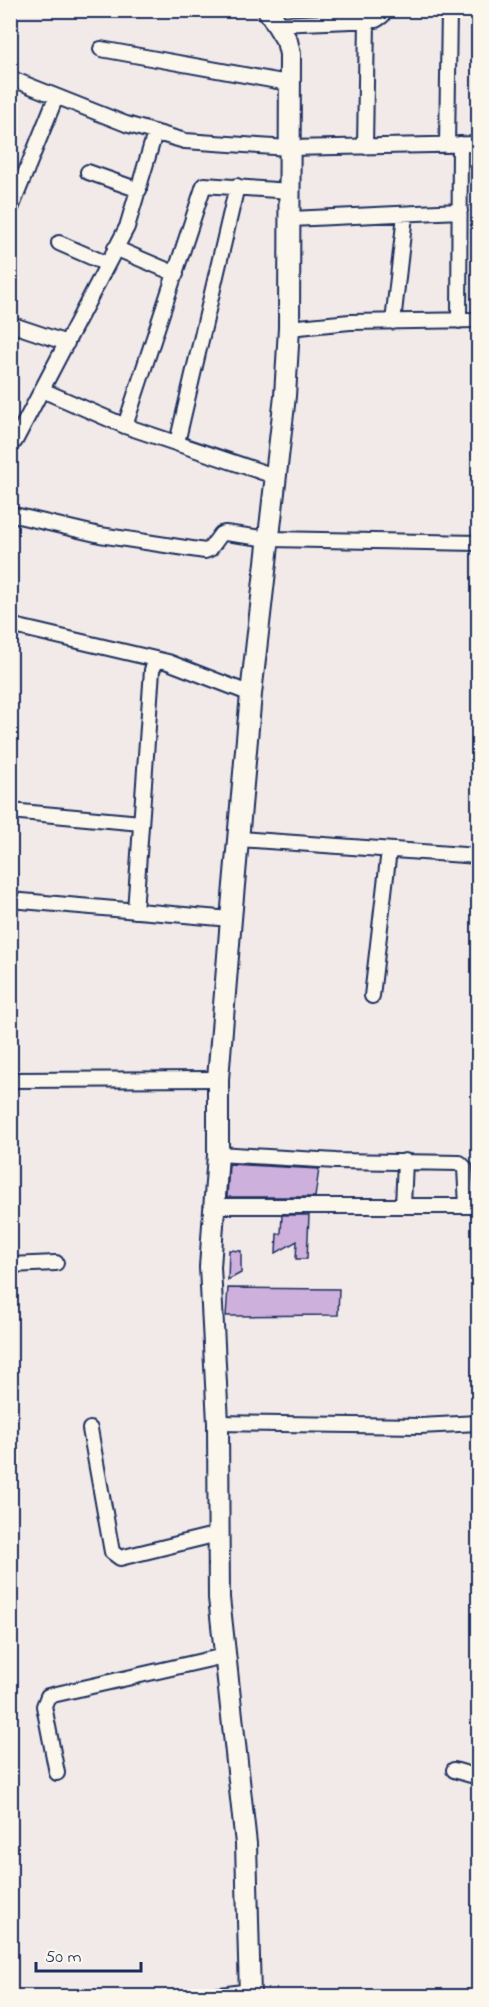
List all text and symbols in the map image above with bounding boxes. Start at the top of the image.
scale bar [36,1935,141,1973]
text: 50 m [45,1945,82,1971]

